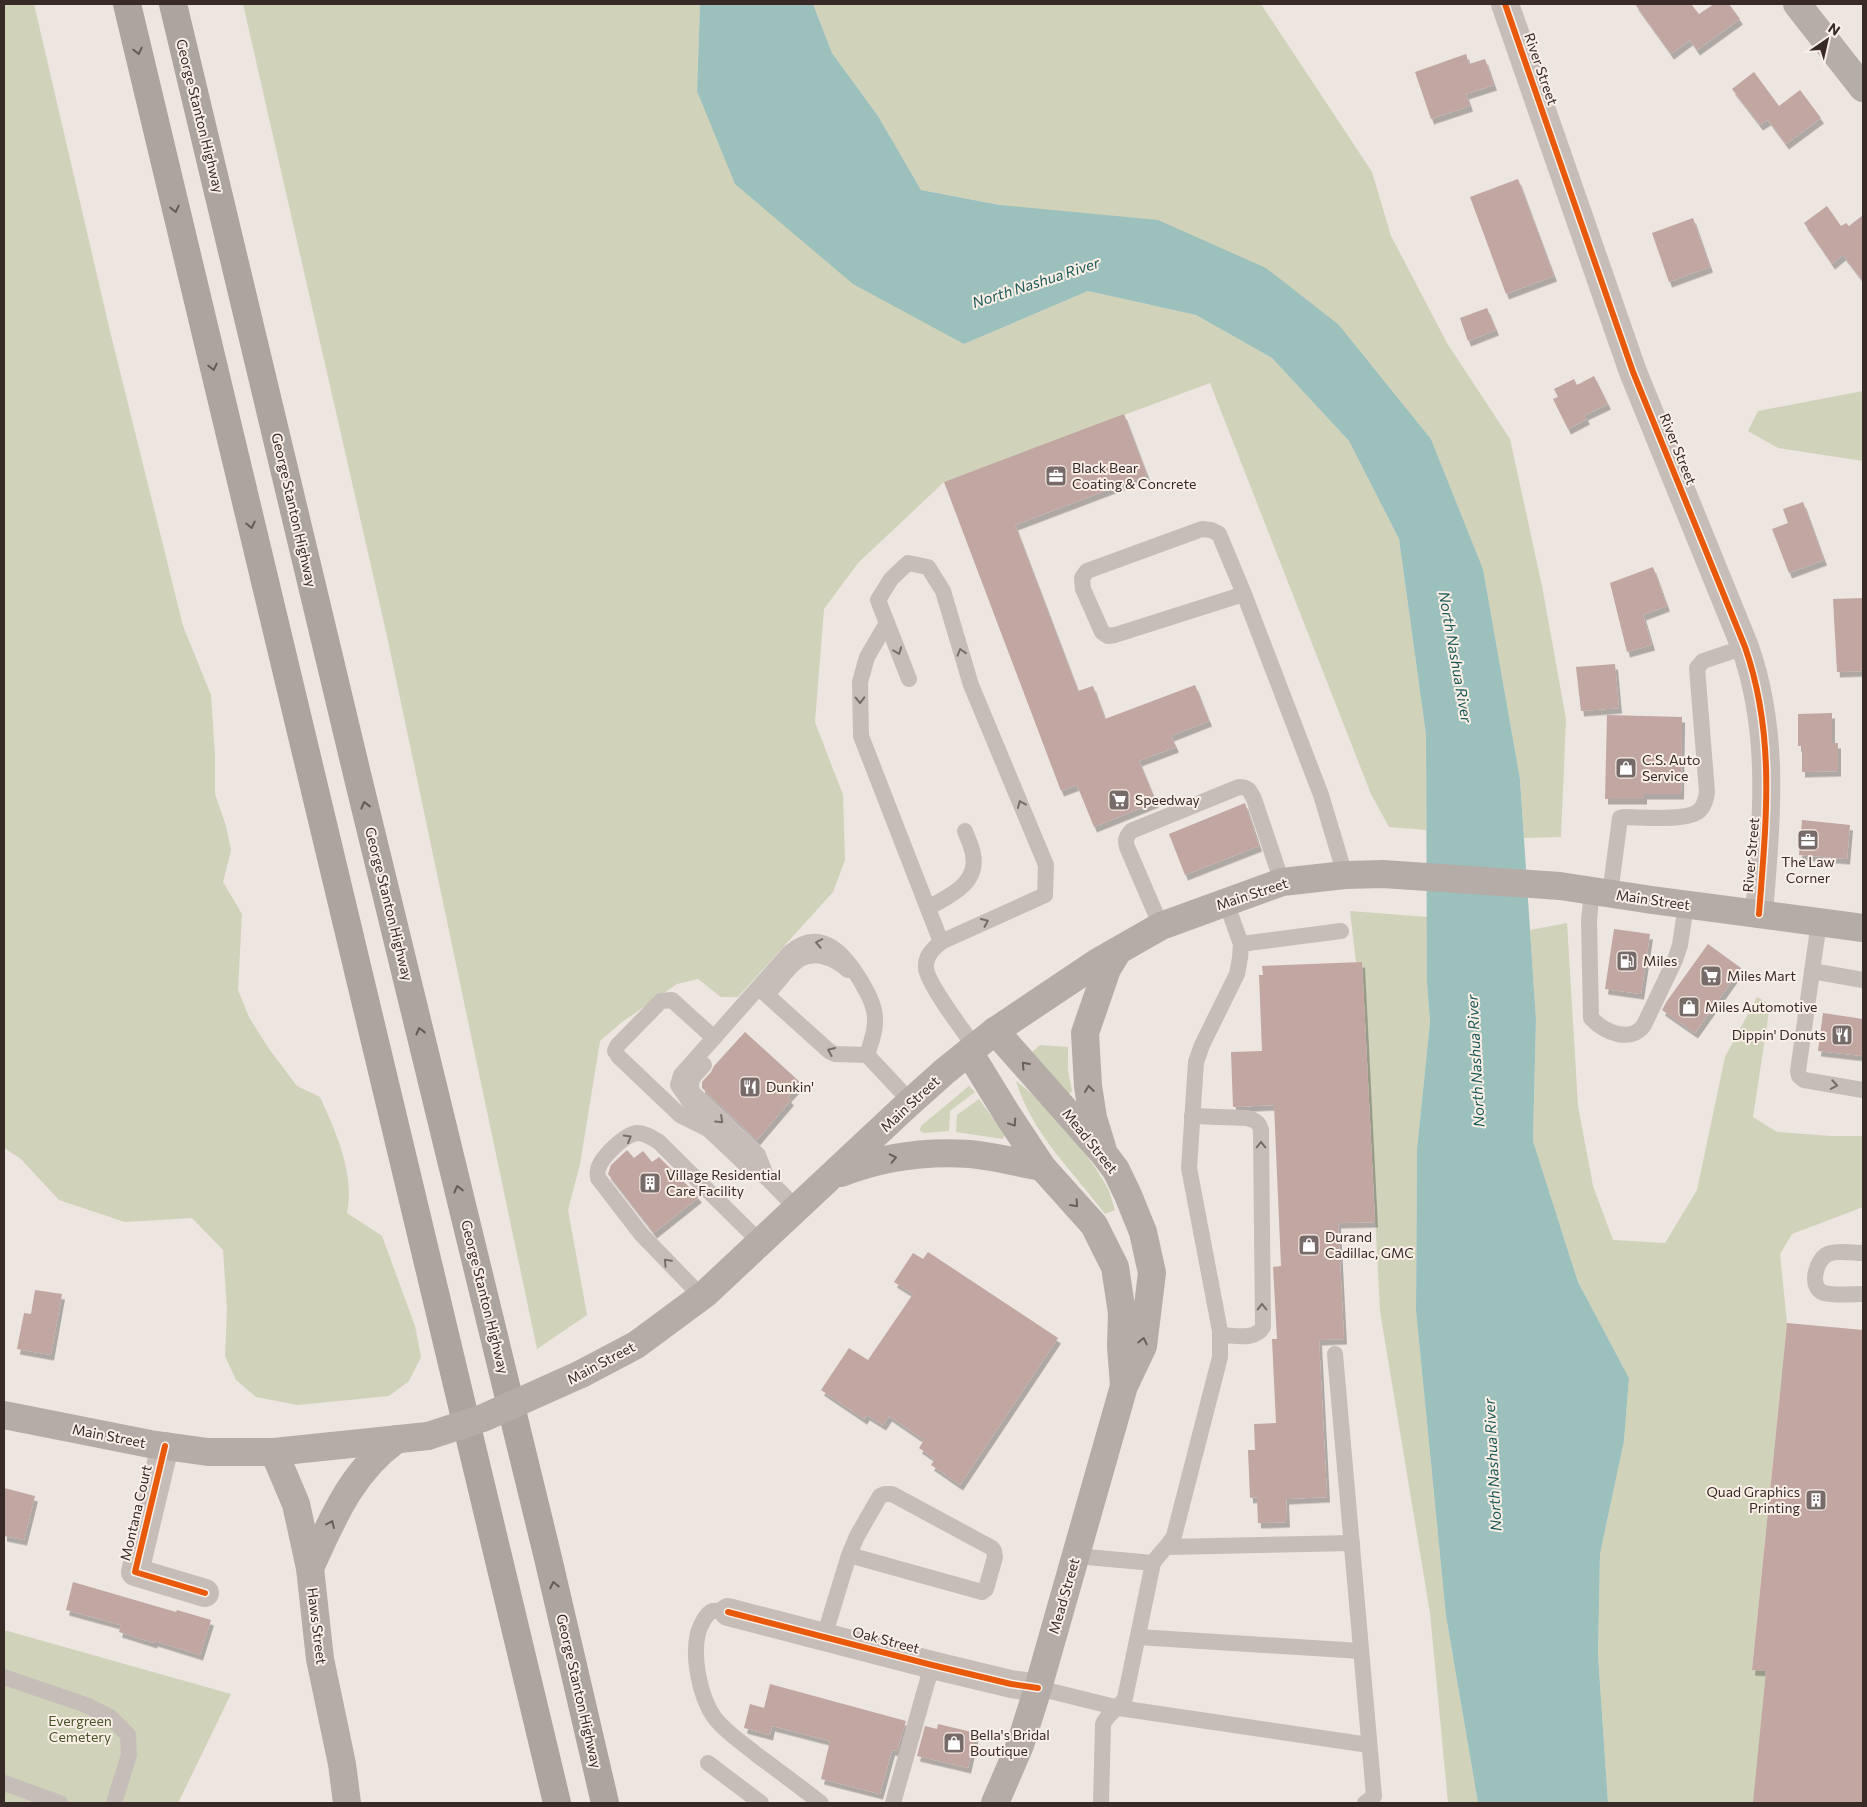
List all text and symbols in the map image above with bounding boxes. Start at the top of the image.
north arrow [1802,15,1852,65]
text: N [1825,19,1844,39]
street label: River Street [1521,31,1562,107]
street label: George Stanton Highway [173,37,228,195]
one-way arrow [132,47,143,56]
one-way arrow [169,205,180,214]
water label: North Nashua River [970,253,1103,311]
one-way arrow [207,363,218,372]
street label: River Street [1657,411,1701,487]
street label: George Stanton Highway [268,431,321,589]
place label: Black Bear Coating & Concrete [1072,459,1196,492]
office icon: Black Bear Coating & Concrete [1044,464,1068,488]
one-way arrow [245,521,256,530]
water label: North Nashua River [1436,590,1477,725]
one-way arrow [892,646,902,655]
one-way arrow [957,649,967,657]
one-way arrow [855,696,865,704]
place label: C.S. Auto Service [1642,751,1700,784]
shop icon: C.S. Auto Service [1614,756,1638,780]
supermarket icon: Speedway [1107,788,1131,812]
place label: Speedway [1135,791,1200,808]
one-way arrow [1016,800,1027,809]
one-way arrow [360,801,371,810]
street label: River Street [1739,817,1762,893]
street label: George Stanton Highway [362,825,417,983]
office icon: The Law Corner [1796,828,1820,852]
place label: The Law Corner [1781,853,1835,886]
street label: Main Street [1214,874,1290,913]
street label: Main Street [1615,886,1691,913]
one-way arrow [980,918,989,929]
one-way arrow [815,939,824,949]
fuel station icon: Miles [1615,949,1639,973]
place label: Miles [1643,952,1677,969]
supermarket icon: Miles Mart [1699,964,1723,988]
place label: Miles Mart [1727,967,1796,984]
water label: North Nashua River [1462,993,1487,1128]
shop icon: Miles Automotive [1677,995,1701,1019]
place label: Miles Automotive [1705,998,1817,1015]
restaurant icon: Dippin' Donuts [1830,1023,1854,1047]
place label: Dippin' Donuts [1732,1026,1826,1043]
one-way arrow [415,1027,426,1036]
one-way arrow [827,1046,836,1057]
one-way arrow [1022,1062,1031,1071]
street label: Main Street [877,1072,943,1135]
restaurant icon: Dunkin' [738,1075,762,1099]
place label: Dunkin' [766,1078,814,1095]
one-way arrow [1829,1079,1838,1089]
one-way arrow [1084,1085,1095,1093]
street label: Mead Street [1059,1105,1122,1177]
one-way arrow [715,1114,724,1123]
one-way arrow [1007,1118,1016,1127]
one-way arrow [623,1134,632,1144]
one-way arrow [1256,1140,1266,1148]
one-way arrow [889,1153,897,1164]
place label: Village Residential Care Facility [666,1166,781,1199]
building icon: Village Residential Care Facility [638,1171,662,1195]
one-way arrow [453,1185,464,1194]
one-way arrow [1069,1198,1078,1207]
street label: George Stanton Highway [458,1218,513,1376]
place label: Durand Cadillac, GMC [1325,1228,1414,1261]
shop icon: Durand Cadillac, GMC [1297,1233,1321,1257]
one-way arrow [664,1258,673,1267]
one-way arrow [1257,1303,1267,1310]
street label: Main Street [564,1337,638,1388]
one-way arrow [1137,1337,1148,1346]
water label: North Nashua River [1479,1397,1504,1532]
street label: Main Street [71,1420,148,1451]
street label: Montana Court [116,1463,155,1563]
place label: Quad Graphics Printing [1706,1483,1800,1516]
building icon: Quad Graphics Printing [1804,1488,1828,1512]
one-way arrow [324,1520,335,1529]
street label: Mead Street [1045,1556,1083,1636]
one-way arrow [549,1581,560,1590]
street label: Haws Street [304,1586,331,1666]
street label: George Stanton Highway [553,1612,606,1770]
street label: Oak Street [851,1622,922,1657]
park label: Evergreen Cemetery [48,1712,112,1745]
place label: Bella's Bridal Boutique [970,1726,1050,1759]
shop icon: Bella's Bridal Boutique [942,1731,966,1755]

